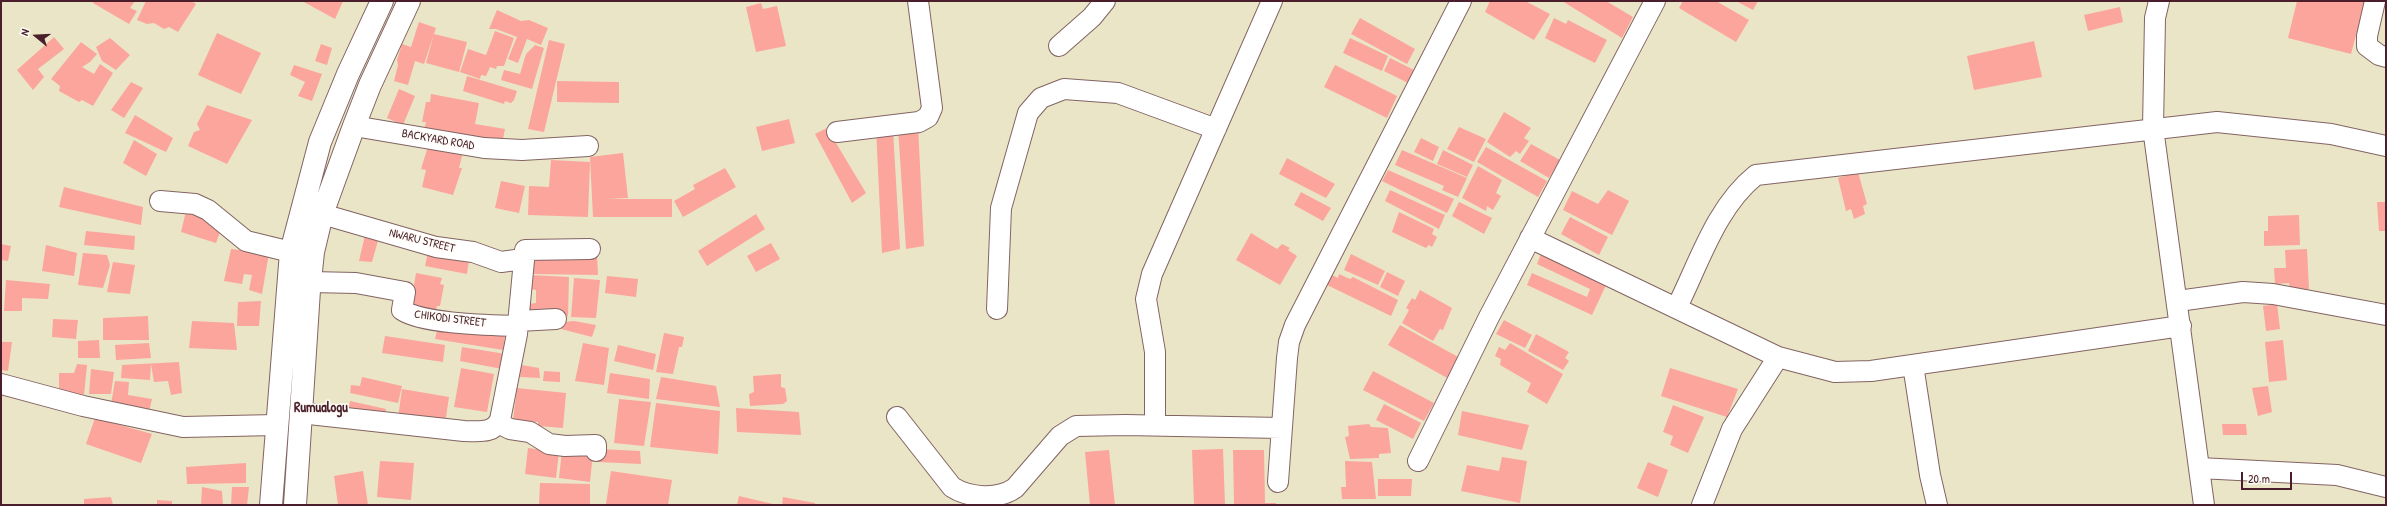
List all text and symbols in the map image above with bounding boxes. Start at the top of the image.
north arrow [16,16,56,56]
text: N [17,27,32,37]
street label: BACKYARD ROAD [401,127,475,153]
street label: NWARU STREET [388,226,456,256]
street label: CHIKODI STREET [413,307,487,331]
district label: Rumualogu [294,400,348,416]
scale bar [2243,464,2294,490]
text: 20 m [2248,470,2270,487]

